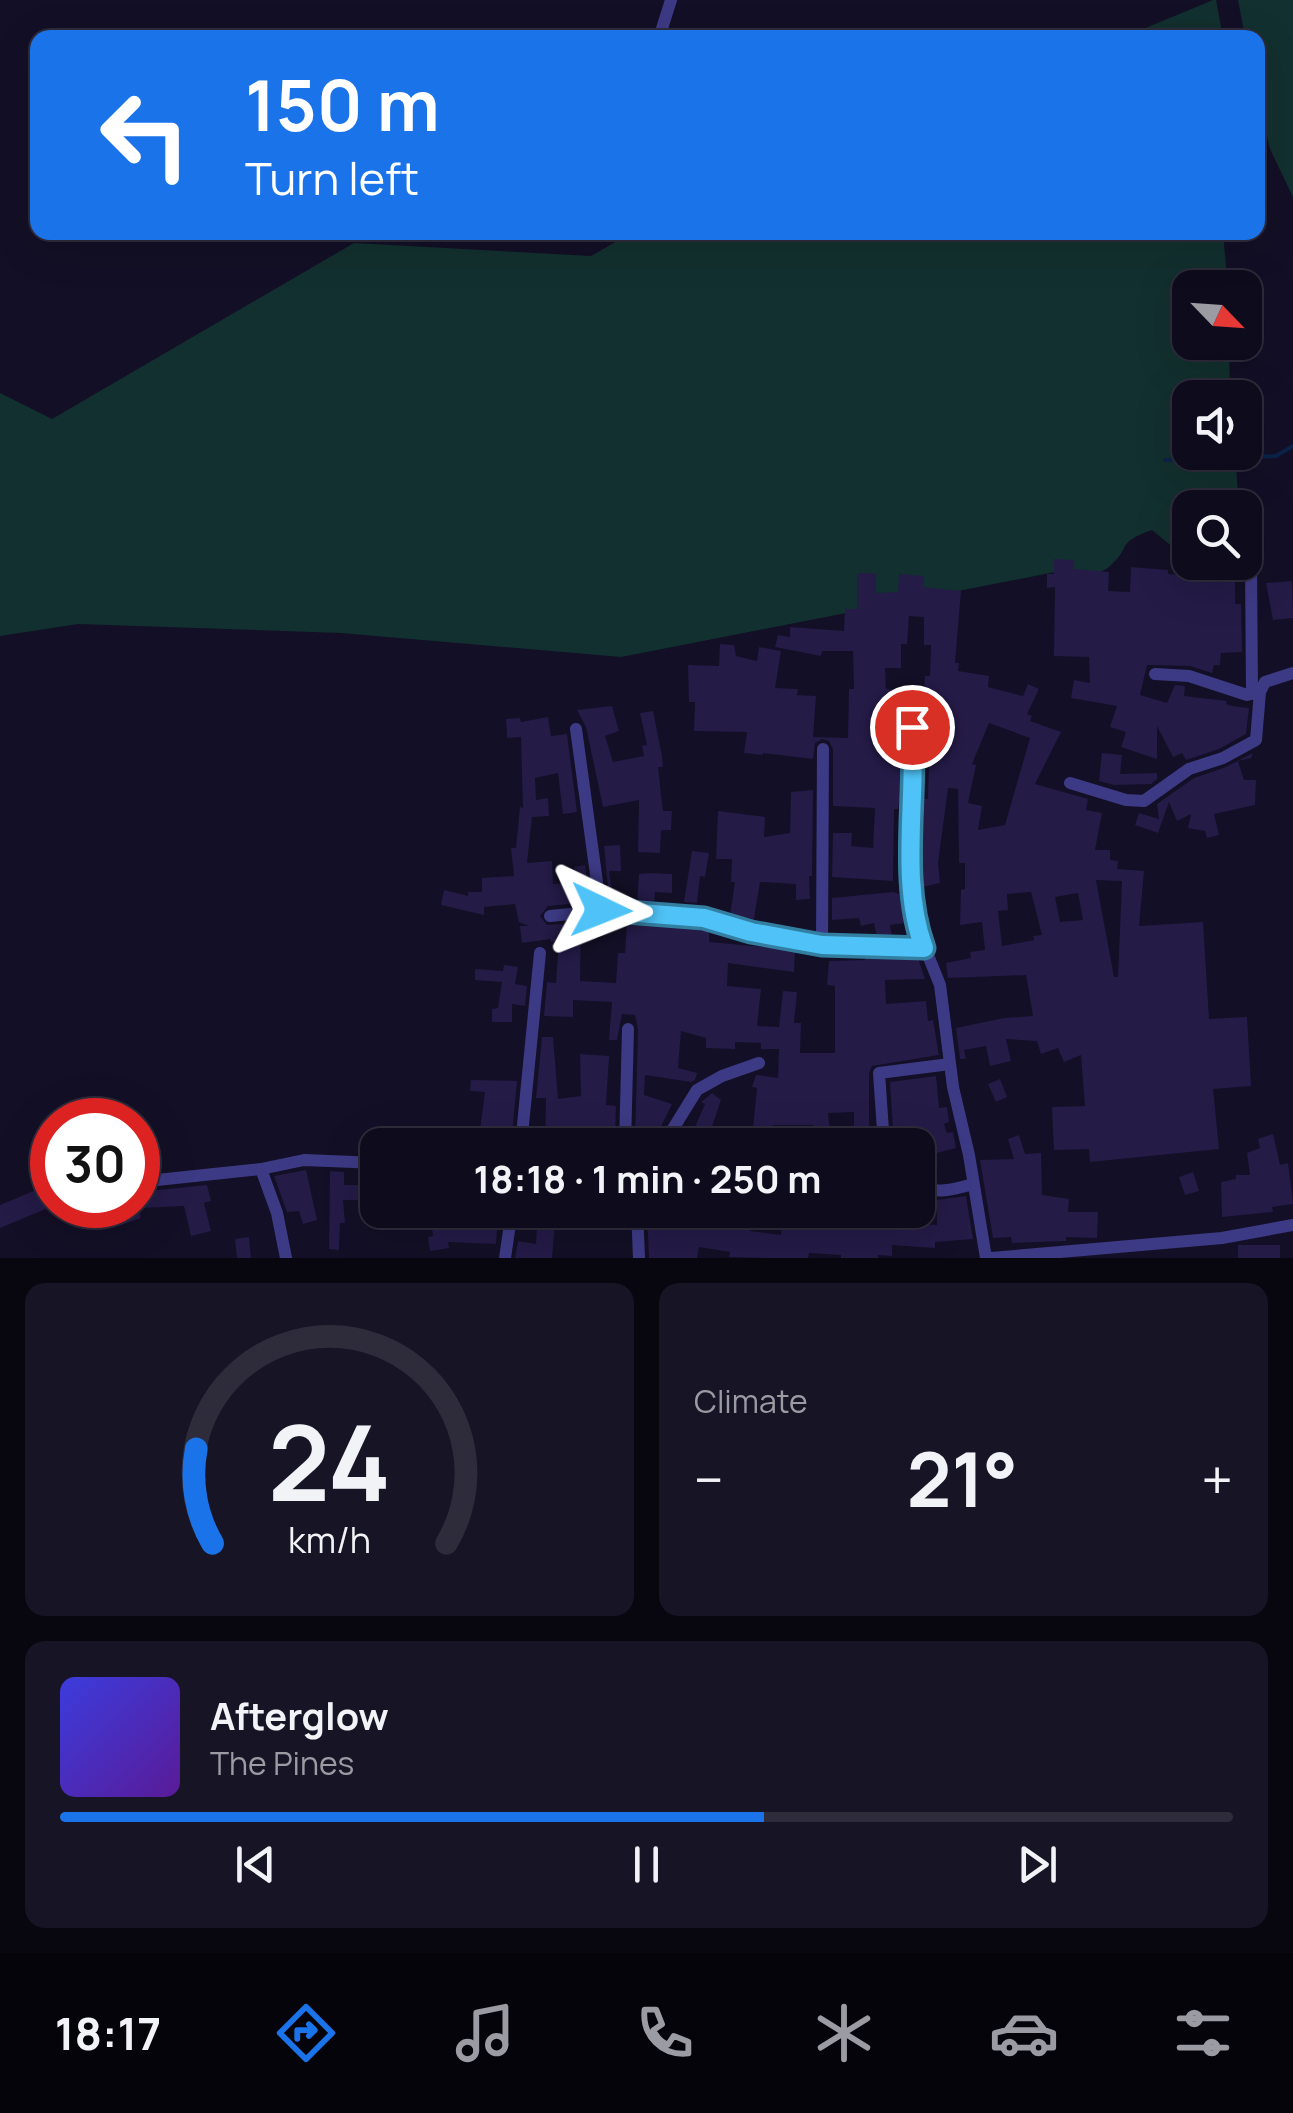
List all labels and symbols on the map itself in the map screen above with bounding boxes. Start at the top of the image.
north arrow [1172,270,1262,360]
pin [870,685,955,770]
position arrow [549,858,653,962]
speed limit sign: 30 [30,1098,160,1228]

